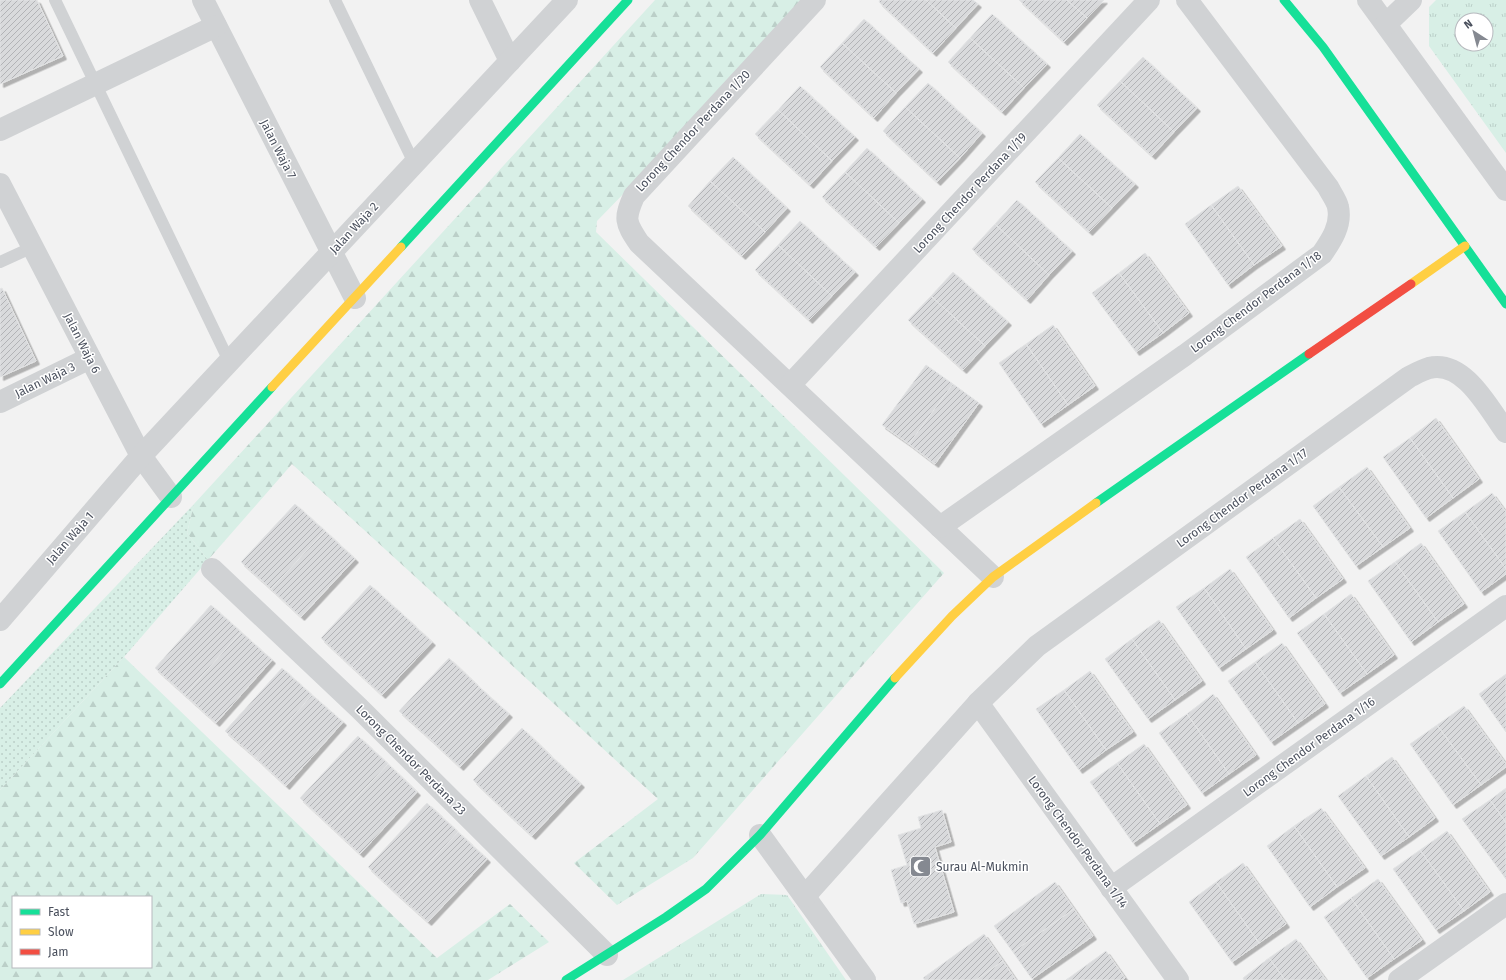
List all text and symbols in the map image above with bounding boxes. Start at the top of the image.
north arrow [1454,12,1494,52]
text: N [1462,17,1475,32]
street label: Lorong Chendor Perdana 1/20 [633,67,753,195]
street label: Jalan Waja 7 [257,117,299,181]
street label: Lorong Chendor Perdana 1/19 [910,130,1030,256]
street label: Jalan Waja 2 [327,199,381,257]
street label: Lorong Chendor Perdana 1/18 [1188,248,1324,356]
street label: Jalan Waja 6 [61,311,103,375]
street label: Jalan Waja 3 [13,359,77,401]
street label: Lorong Chendor Perdana 1/17 [1174,446,1310,550]
street label: Jalan Waja 1 [44,509,96,567]
street label: Lorong Chendor Perdana 1/16 [1240,694,1378,800]
street label: Lorong Chendor Perdana 23 [353,702,469,818]
street label: Lorong Chendor Perdana 1/14 [1025,773,1131,911]
mosque icon: Surau Al-Mukmin [907,854,933,880]
place label: Surau Al-Mukmin [936,860,1029,874]
legend [12,896,152,968]
text: Fast [48,905,70,919]
text: Slow [48,925,74,939]
text: Jam [48,945,68,959]

